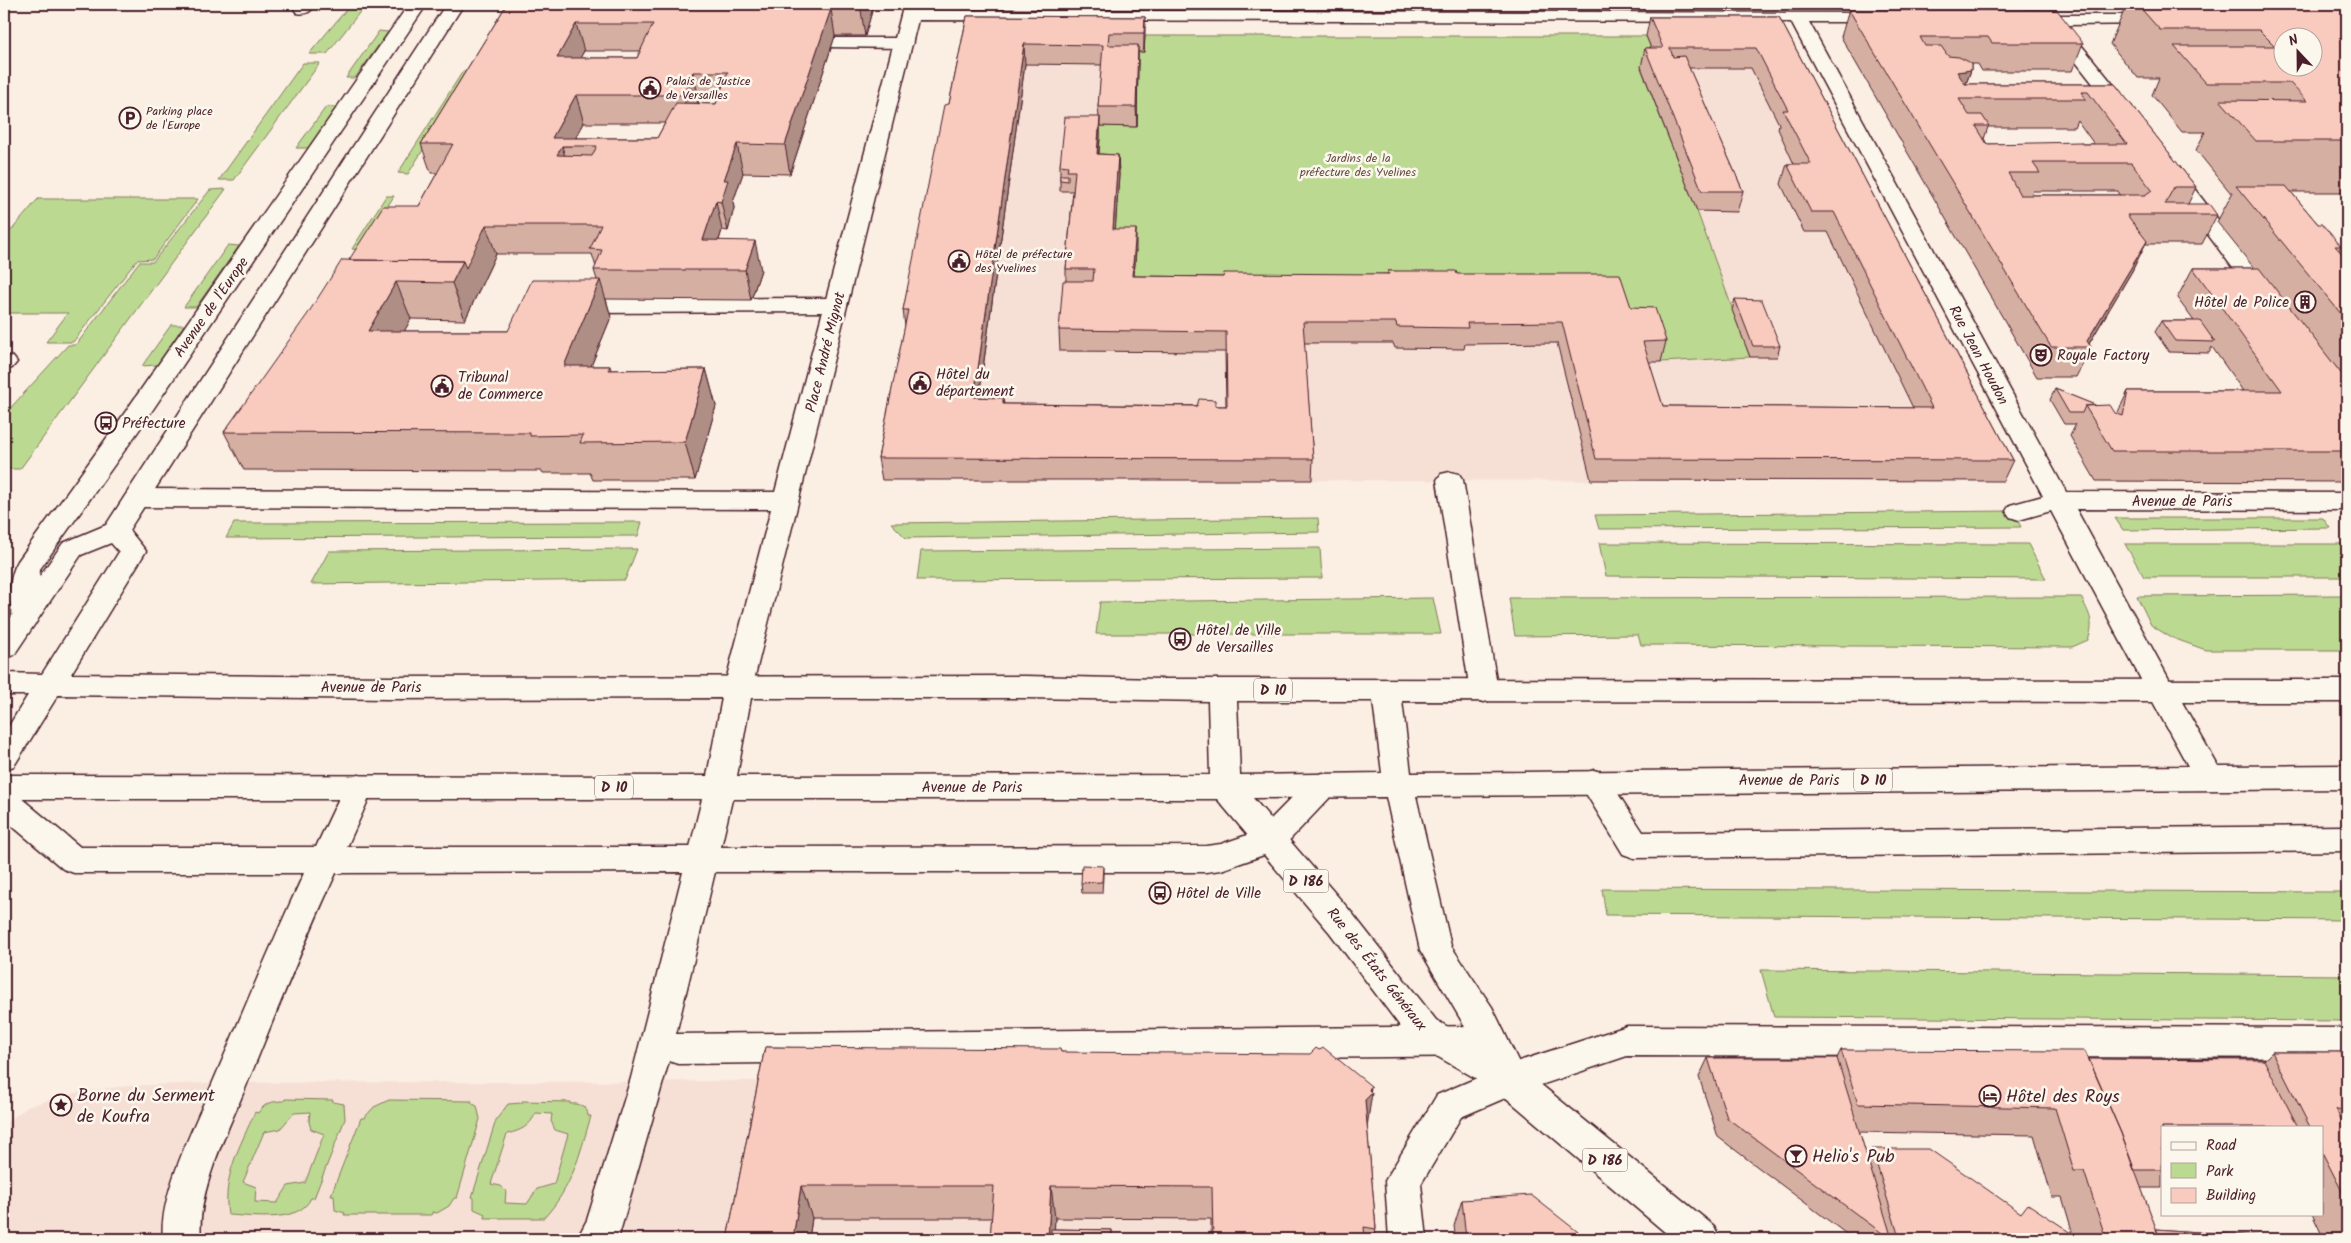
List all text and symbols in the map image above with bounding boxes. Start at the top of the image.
north arrow [2274,28,2324,78]
text: N [2285,29,2302,53]
place label: Palais de Justice de Versailles [666,72,751,105]
public building icon: Palais de Justice de Versailles [638,76,662,100]
place label: Parking place de l'Europe [146,102,213,135]
parking icon: Parking place de l'Europe [118,106,142,130]
park label: Jardins de la préfecture des Yvelines [1299,149,1416,182]
place label: Hôtel de préfecture des Yvelines [975,245,1073,278]
public building icon: Hôtel de préfecture des Yvelines [947,249,971,273]
street label: Avenue de l'Europe [168,252,256,363]
street label: Place André Mignot [799,289,853,415]
building icon: Hôtel de Police [2293,290,2317,314]
place label: Hôtel de Police [2194,291,2289,315]
street label: Rue Jean Houdon [1942,301,2015,410]
theatre icon: Royale Factory [2029,343,2053,367]
place label: Royale Factory [2057,344,2150,368]
place label: Hôtel du département [936,363,1014,404]
place label: Tribunal de Commerce [458,366,543,407]
public building icon: Hôtel du département [908,371,932,395]
public building icon: Tribunal de Commerce [430,374,454,398]
bus stop icon: Préfecture [94,411,118,435]
place label: Préfecture [122,412,186,436]
street label: Avenue de Paris [2132,490,2233,514]
place label: Hôtel de Ville de Versailles [1196,619,1281,660]
bus stop icon: Hôtel de Ville de Versailles [1168,627,1192,651]
street label: Avenue de Paris [321,676,422,700]
road number: D 10 [1254,678,1292,702]
road number: D 10 [1854,768,1892,792]
street label: Avenue de Paris [1739,769,1840,793]
road number: D 10 [595,776,633,799]
street label: Avenue de Paris [922,776,1023,800]
road number: D 186 [1284,869,1328,892]
bus stop icon: Hôtel de Ville [1148,881,1172,905]
place label: Hôtel de Ville [1176,882,1261,906]
street label: Rue des États Généraux [1320,903,1433,1037]
place label: Borne du Serment de Koufra [77,1082,216,1132]
place label: Hôtel des Roys [2006,1083,2120,1112]
hotel icon: Hôtel des Roys [1978,1084,2002,1108]
place icon: Borne du Serment de Koufra [49,1093,73,1117]
legend [2161,1126,2324,1216]
text: Road [2206,1134,2237,1158]
place label: Helio's Pub [1812,1143,1895,1172]
bar icon: Helio's Pub [1784,1144,1808,1168]
road number: D 186 [1582,1148,1628,1172]
text: Park [2206,1160,2234,1184]
text: Building [2206,1184,2256,1208]

